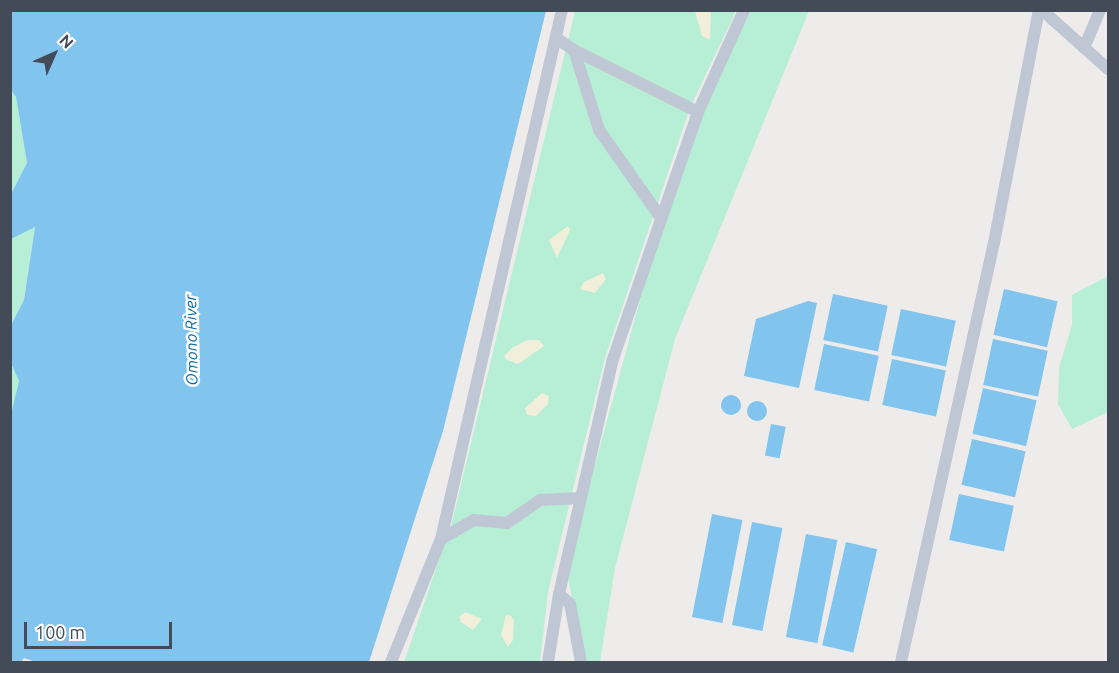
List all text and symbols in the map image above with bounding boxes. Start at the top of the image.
north arrow [24,24,84,84]
text: N [56,31,77,52]
water label: Omono River [181,294,201,386]
scale bar [27,610,176,648]
text: 100 m [35,622,85,642]

